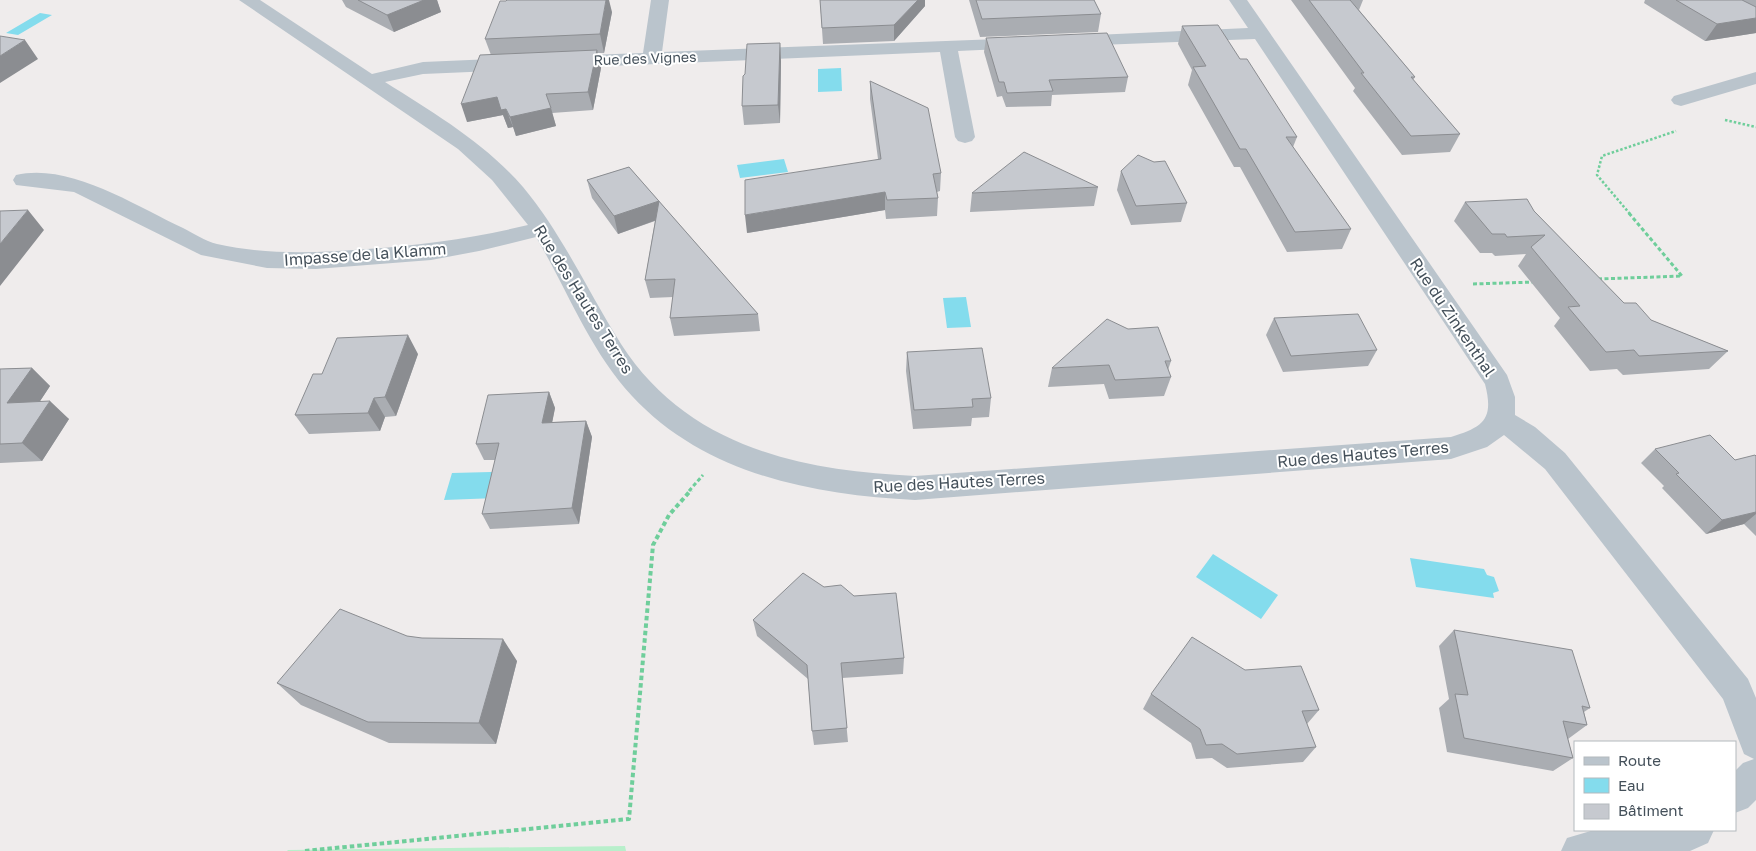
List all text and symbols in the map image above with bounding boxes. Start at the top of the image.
street label: Rue des Vignes [593,48,697,68]
street label: Rue des Hautes Terres [530,221,638,377]
street label: Impasse de la Klamm [283,238,447,270]
street label: Rue du Zinkenthal [1406,254,1500,380]
street label: Rue des Hautes Terres [1276,437,1450,471]
street label: Rue des Hautes Terres [873,468,1045,496]
legend [1574,741,1736,831]
text: Route [1618,751,1661,769]
text: Eau [1618,776,1645,794]
text: Bâtiment [1618,801,1683,819]

